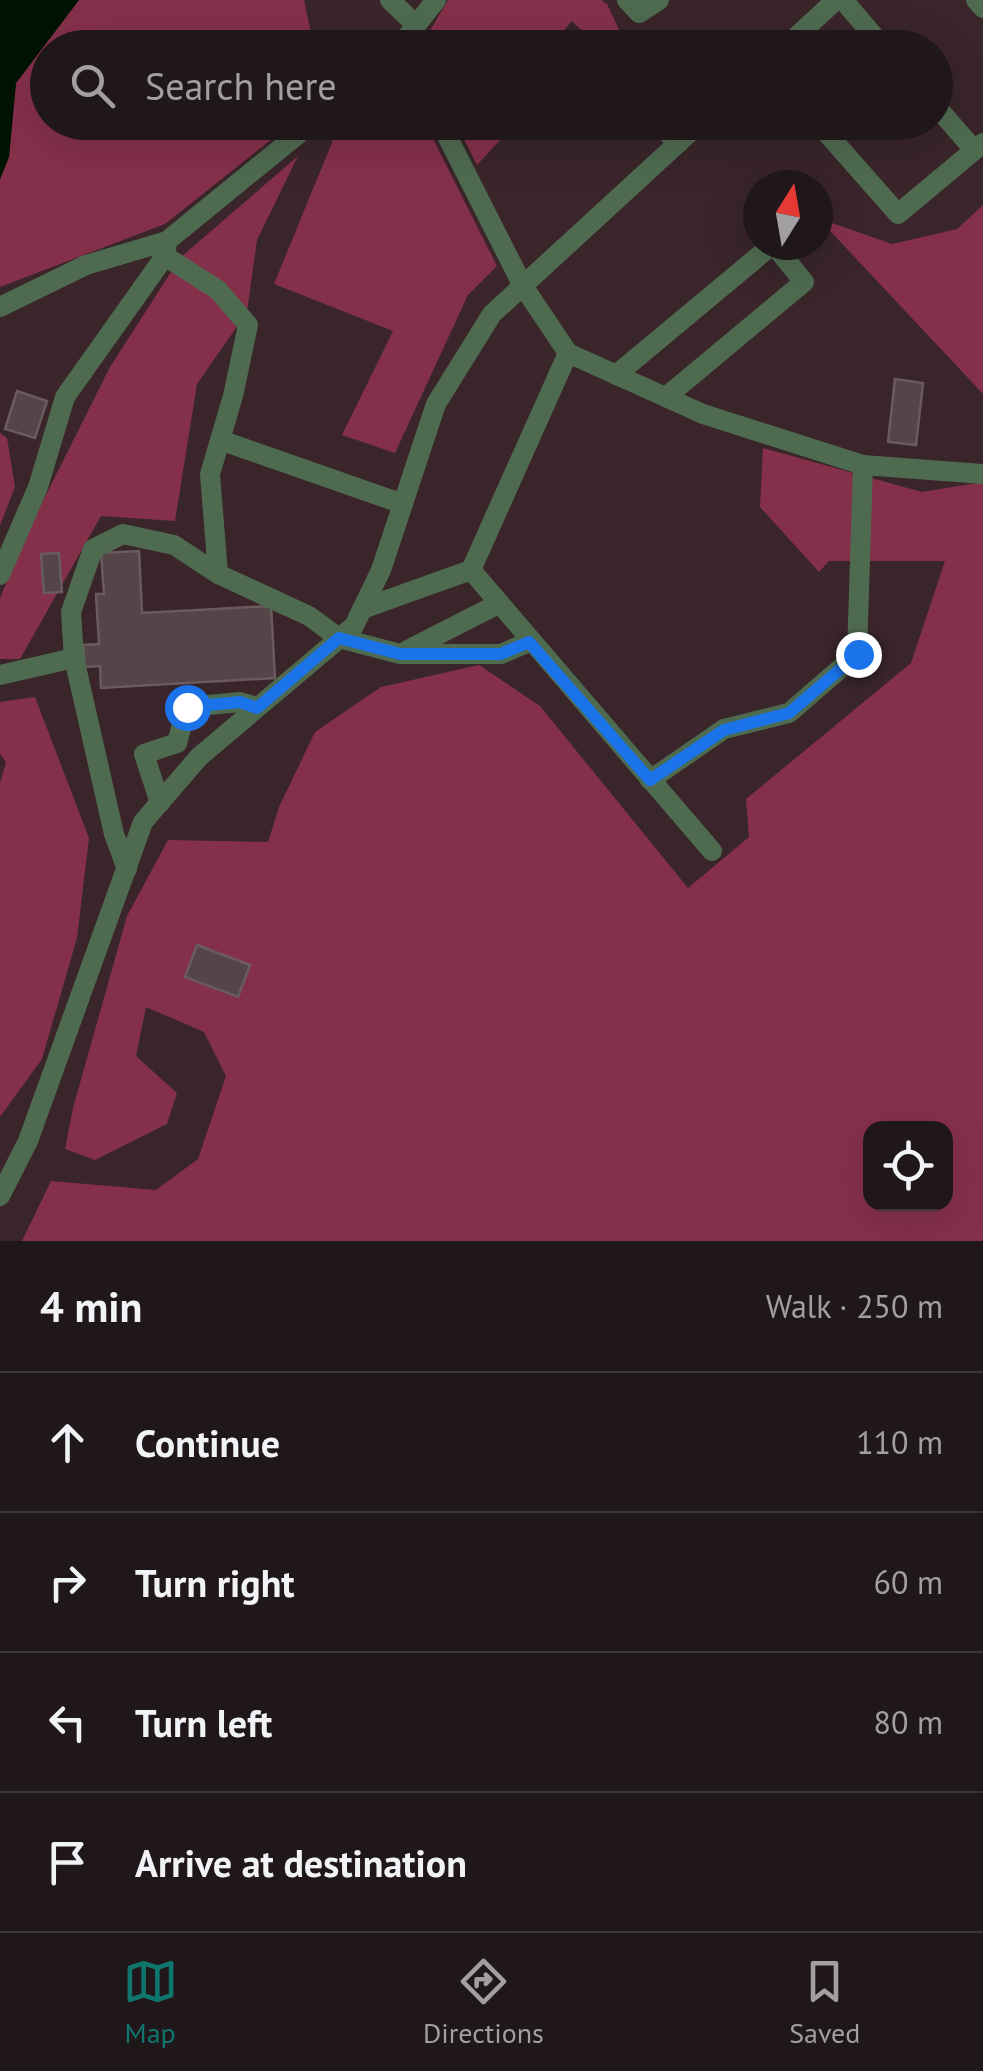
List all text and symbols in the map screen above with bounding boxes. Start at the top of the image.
search box [30,30,953,140]
icon: search [65,58,120,113]
text: Search here [145,61,337,110]
north arrow [743,170,833,260]
route end [836,632,882,678]
route start [165,685,211,731]
map controls [863,1121,953,1211]
button: locate [863,1121,953,1211]
text: 4 min [40,1279,142,1334]
text: Walk · 250 m [766,1285,943,1327]
icon: ahead [40,1415,95,1470]
text: Continue [135,1418,280,1467]
text: 110 m [856,1421,943,1463]
icon: right [40,1555,95,1610]
text: Turn right [135,1558,295,1607]
text: 60 m [874,1561,943,1603]
icon: left [40,1695,95,1750]
text: Turn left [135,1698,272,1747]
text: 80 m [874,1701,943,1743]
icon: arrive [40,1835,95,1890]
text: Arrive at destination [135,1838,467,1887]
tab: Map [123,1954,178,2051]
tab: Directions [423,1954,544,2051]
tab: Saved [789,1954,860,2051]

